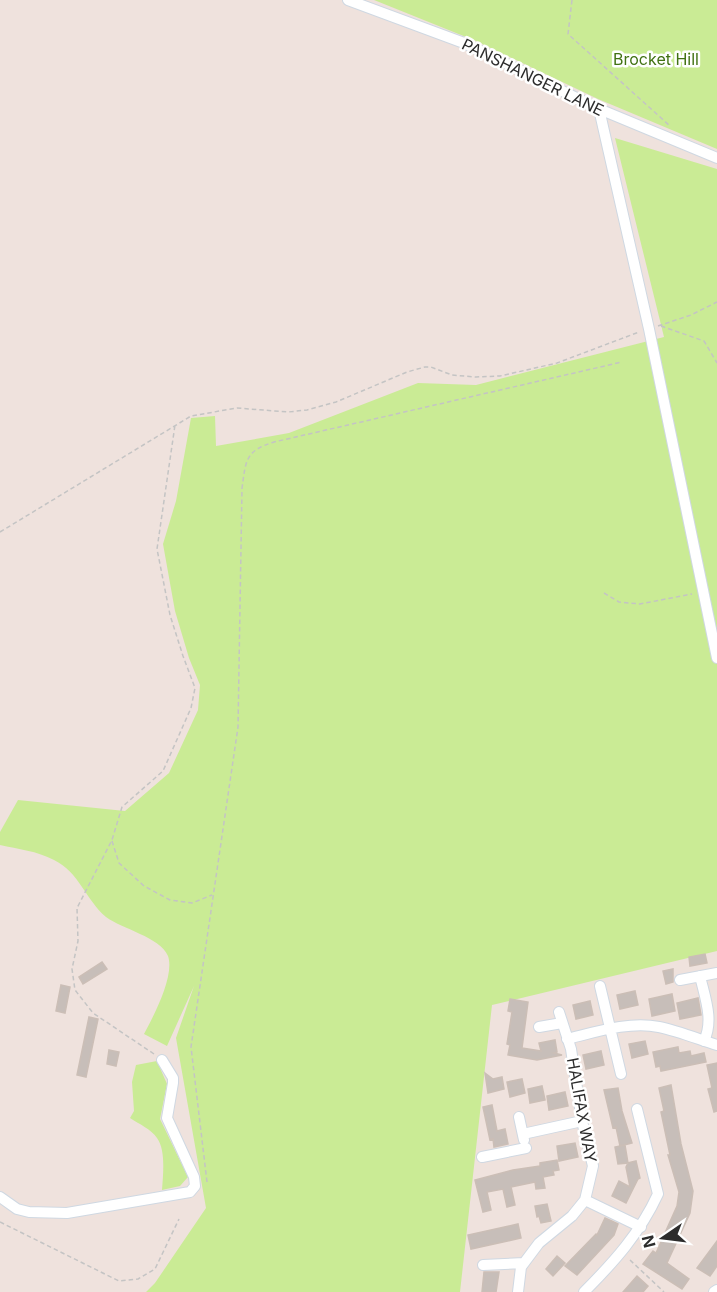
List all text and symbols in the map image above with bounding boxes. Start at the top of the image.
street label: PANSHANGER LANE [459,34,607,120]
park label: Brocket Hill [613,49,699,69]
street label: HALIFAX WAY [563,1056,601,1164]
north arrow [633,1208,693,1268]
text: N [637,1233,660,1250]

